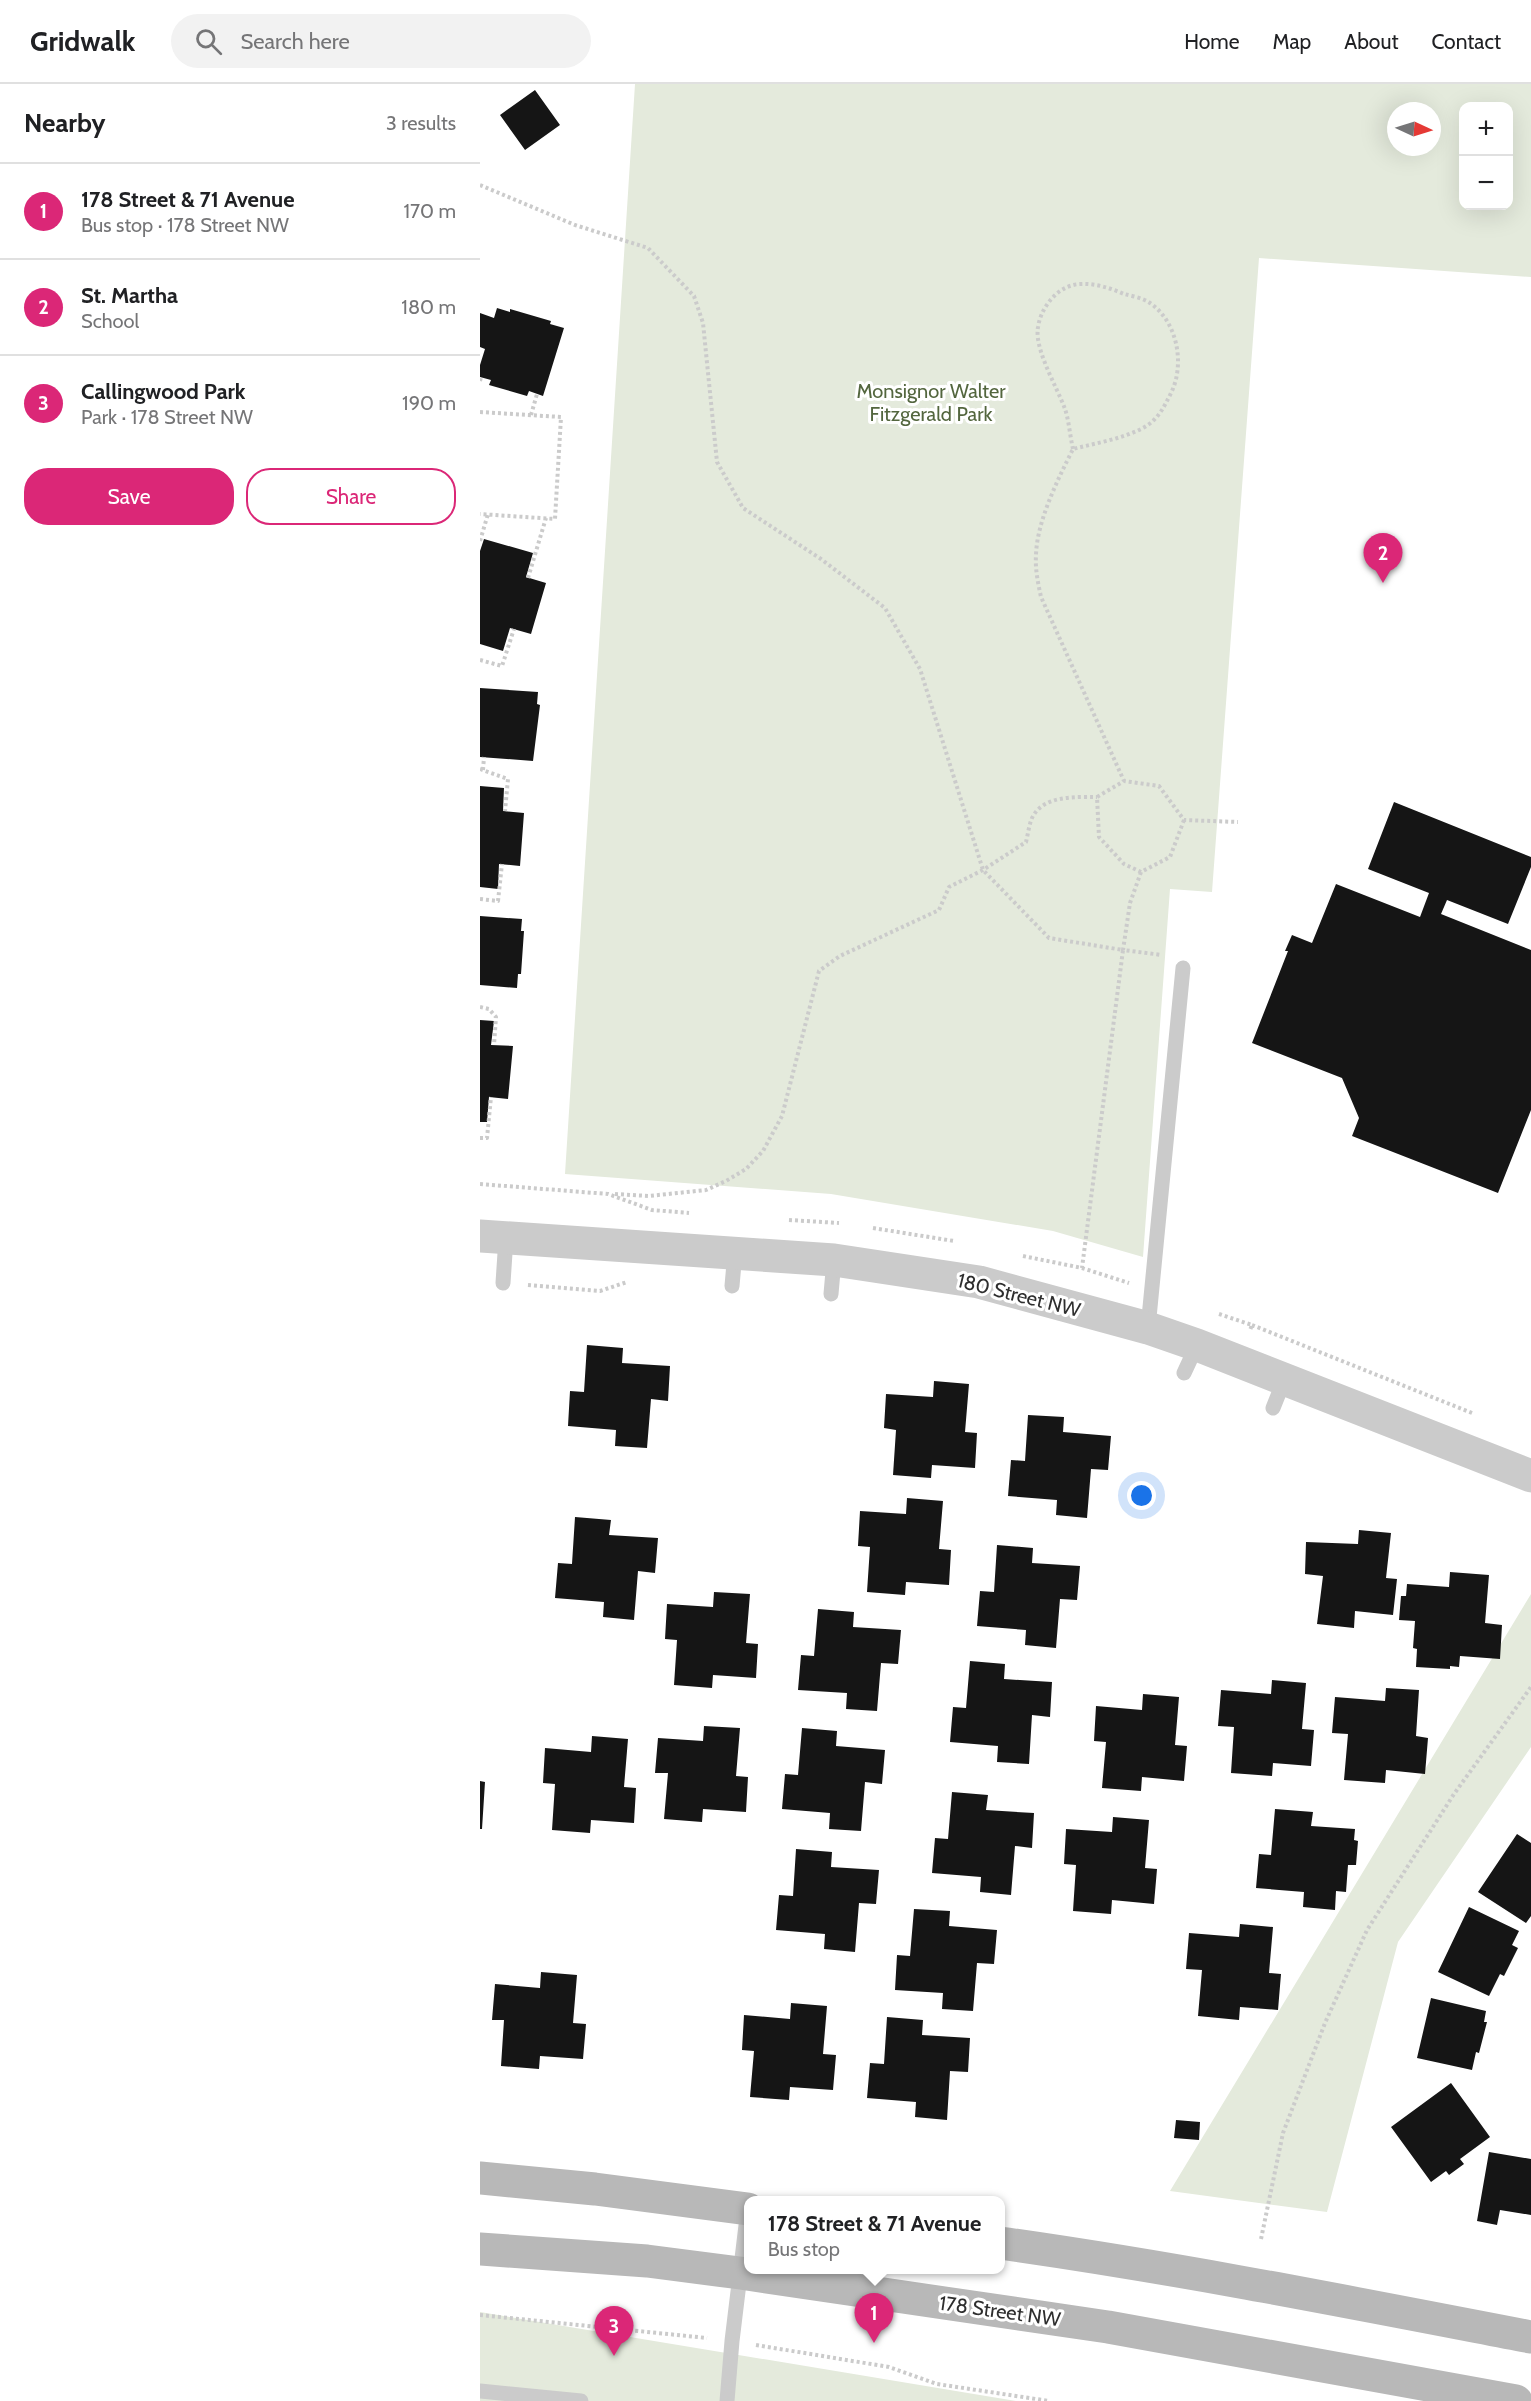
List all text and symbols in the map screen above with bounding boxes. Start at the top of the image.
search box [171,14,591,68]
text: Gridwalk [30,24,135,58]
icon: search [192,25,225,58]
text: Search here [240,28,350,55]
text: Home [1184,29,1240,54]
text: Map [1273,29,1311,54]
text: About [1344,29,1398,54]
text: Contact [1431,29,1501,54]
north arrow [1387,102,1441,156]
map controls [1459,102,1513,210]
button: + [1459,102,1513,156]
text: Nearby [24,107,105,139]
text: 3 results [386,111,456,135]
button: − [1459,156,1513,210]
text: 178 Street & 71 Avenue [81,186,294,213]
text: 1 [40,199,47,223]
text: 170 m [404,199,456,223]
text: Bus stop · 178 Street NW [81,213,289,237]
text: St. Martha [81,282,178,309]
text: 2 [38,295,49,319]
text: 180 m [401,295,456,319]
text: School [81,309,139,333]
text: Callingwood Park [81,378,246,405]
park label: Monsignor Walter Fitzgerald Park [856,379,1006,426]
text: 3 [38,391,49,415]
text: 190 m [402,391,456,415]
text: Park · 178 Street NW [81,405,253,429]
button: Save [24,468,234,525]
button: Share [246,468,456,525]
pin: 2 [1364,534,1402,583]
street label: 180 Street NW [955,1268,1083,1322]
your location [1127,1481,1156,1510]
popup [744,2196,1005,2274]
text: 178 Street & 71 Avenue [768,2210,981,2237]
text: Bus stop [768,2237,840,2261]
street label: 178 Street NW [938,2291,1062,2331]
pin: 1 [854,2294,894,2343]
pin: 3 [594,2306,634,2356]

